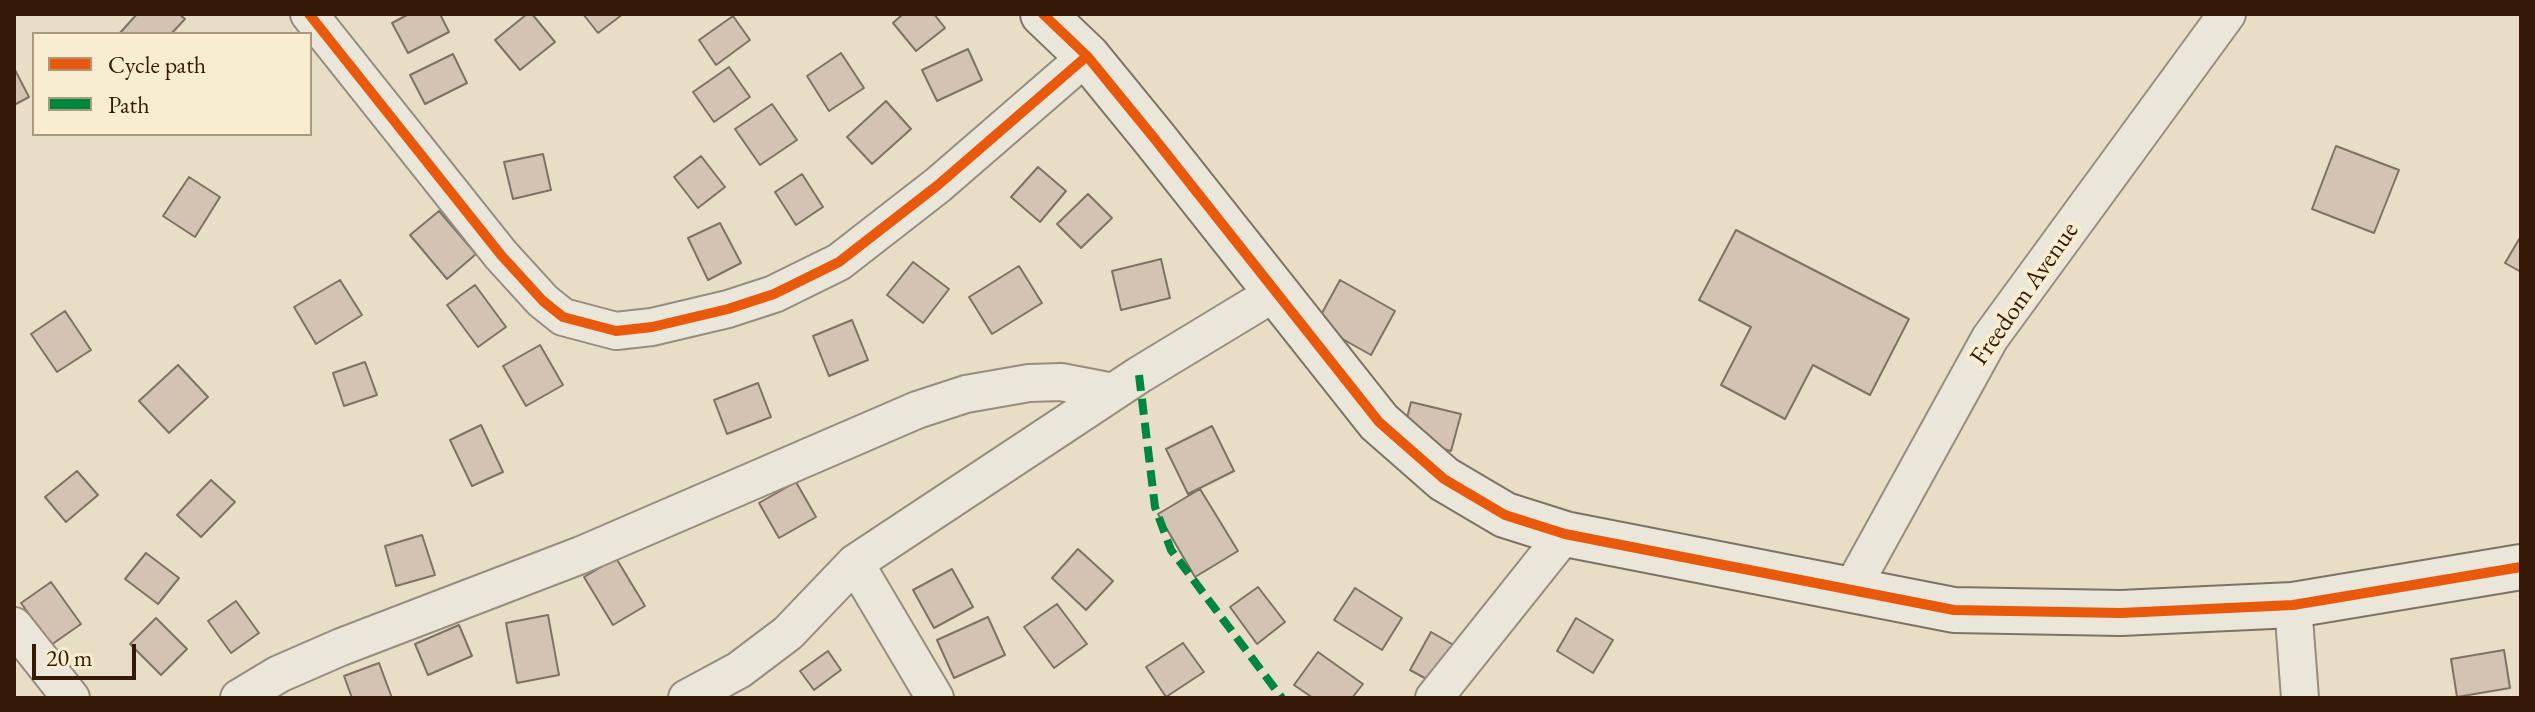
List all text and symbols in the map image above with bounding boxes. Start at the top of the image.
legend [32,32,312,136]
text: Cycle path [108,49,206,80]
text: Path [108,89,150,120]
street label: Freedom Avenue [1964,216,2086,372]
scale bar [36,628,140,678]
text: 20 m [46,642,93,673]

